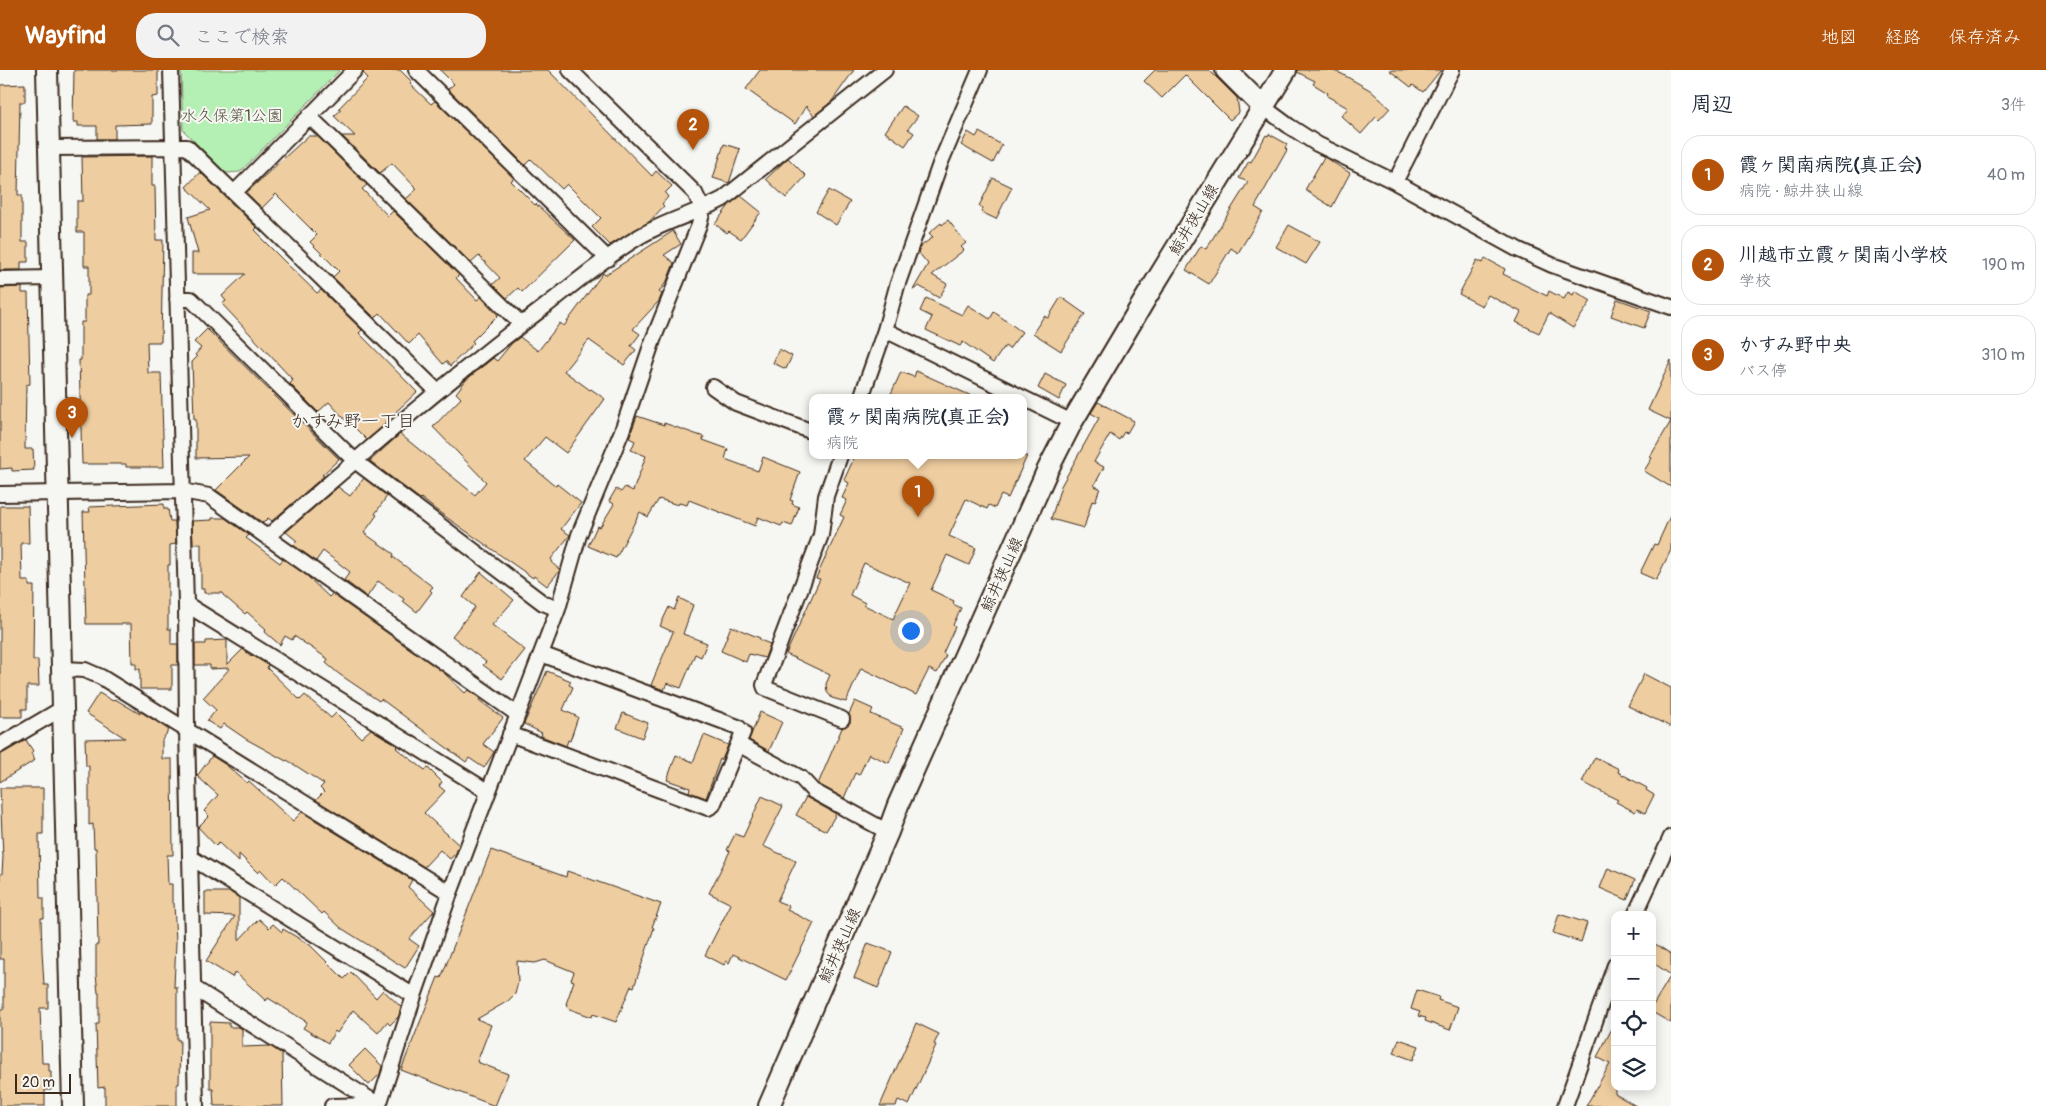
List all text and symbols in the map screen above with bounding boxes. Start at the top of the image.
search box [136,13,486,58]
text: Wayfind [25,21,106,50]
icon: search [154,21,182,49]
text: ここで検索 [194,25,289,49]
text: 地図 [1821,26,1857,49]
text: 経路 [1885,26,1921,49]
text: 保存済み [1949,26,2021,49]
text: 周辺 [1691,91,1733,118]
text: 3件 [2001,95,2026,115]
park label: 水久保第1公園 [181,106,283,126]
pin: 2 [677,109,709,150]
text: 霞ヶ関南病院(真正会) [1739,153,1923,177]
text: 1 [1705,165,1711,185]
text: 40 m [1987,165,2025,185]
street label: 鯨井狭山線 [1165,180,1223,259]
text: 病院 · 鯨井狭山線 [1739,181,1863,201]
text: 川越市立霞ヶ関南小学校 [1739,243,1948,267]
text: 2 [1704,255,1712,275]
text: 190 m [1982,255,2025,275]
text: 学校 [1739,271,1771,291]
text: かすみ野中央 [1739,333,1851,357]
text: 3 [1704,345,1712,365]
text: 310 m [1981,345,2025,365]
text: バス停 [1739,361,1787,381]
popup [809,394,1027,459]
pin: 3 [56,397,88,438]
text: 霞ヶ関南病院(真正会) [826,405,1010,429]
district label: かすみ野一丁目 [291,410,415,433]
text: 病院 [826,433,858,453]
pin: 1 [902,476,934,517]
street label: 鯨井狭山線 [977,534,1027,615]
your location [898,618,924,644]
street label: 鯨井狭山線 [815,905,865,986]
map controls [1611,911,1656,1091]
button: + [1611,911,1656,956]
button: − [1611,956,1656,1001]
button: locate [1611,1001,1656,1046]
button: layers [1611,1046,1656,1091]
scale bar [15,1071,71,1094]
text: 20 m [22,1074,55,1091]

